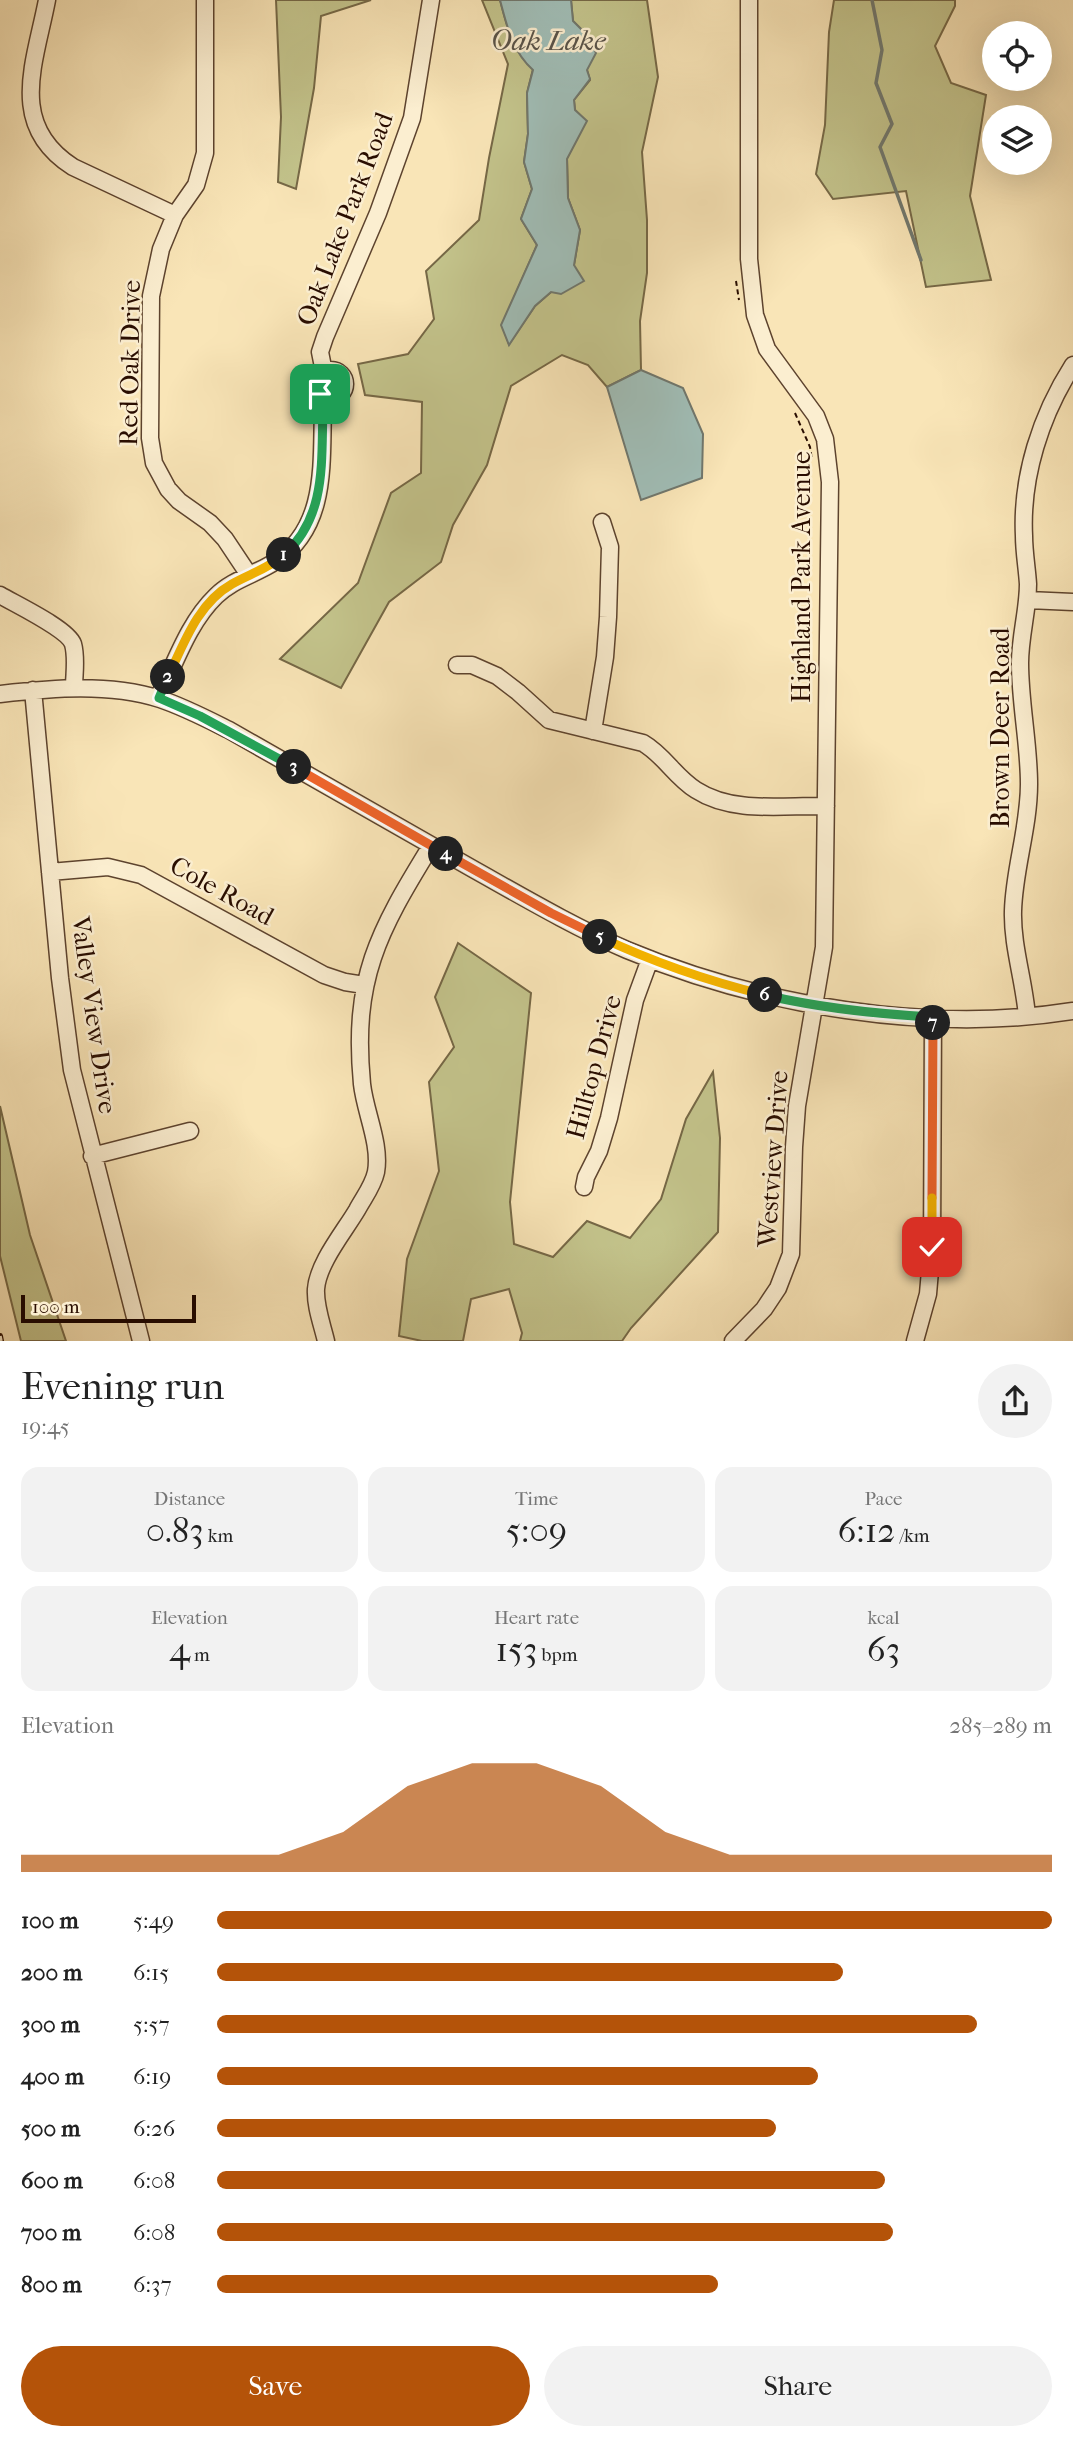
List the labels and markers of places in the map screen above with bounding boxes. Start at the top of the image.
pin [290,364,350,424]
pin: 1 [266,538,302,572]
pin: 2 [150,660,186,694]
pin: 3 [276,750,312,784]
pin: 4 [428,836,464,872]
pin: 5 [582,920,618,954]
pin: 6 [748,978,782,1012]
pin: 7 [916,1006,950,1040]
pin [902,1217,962,1277]

